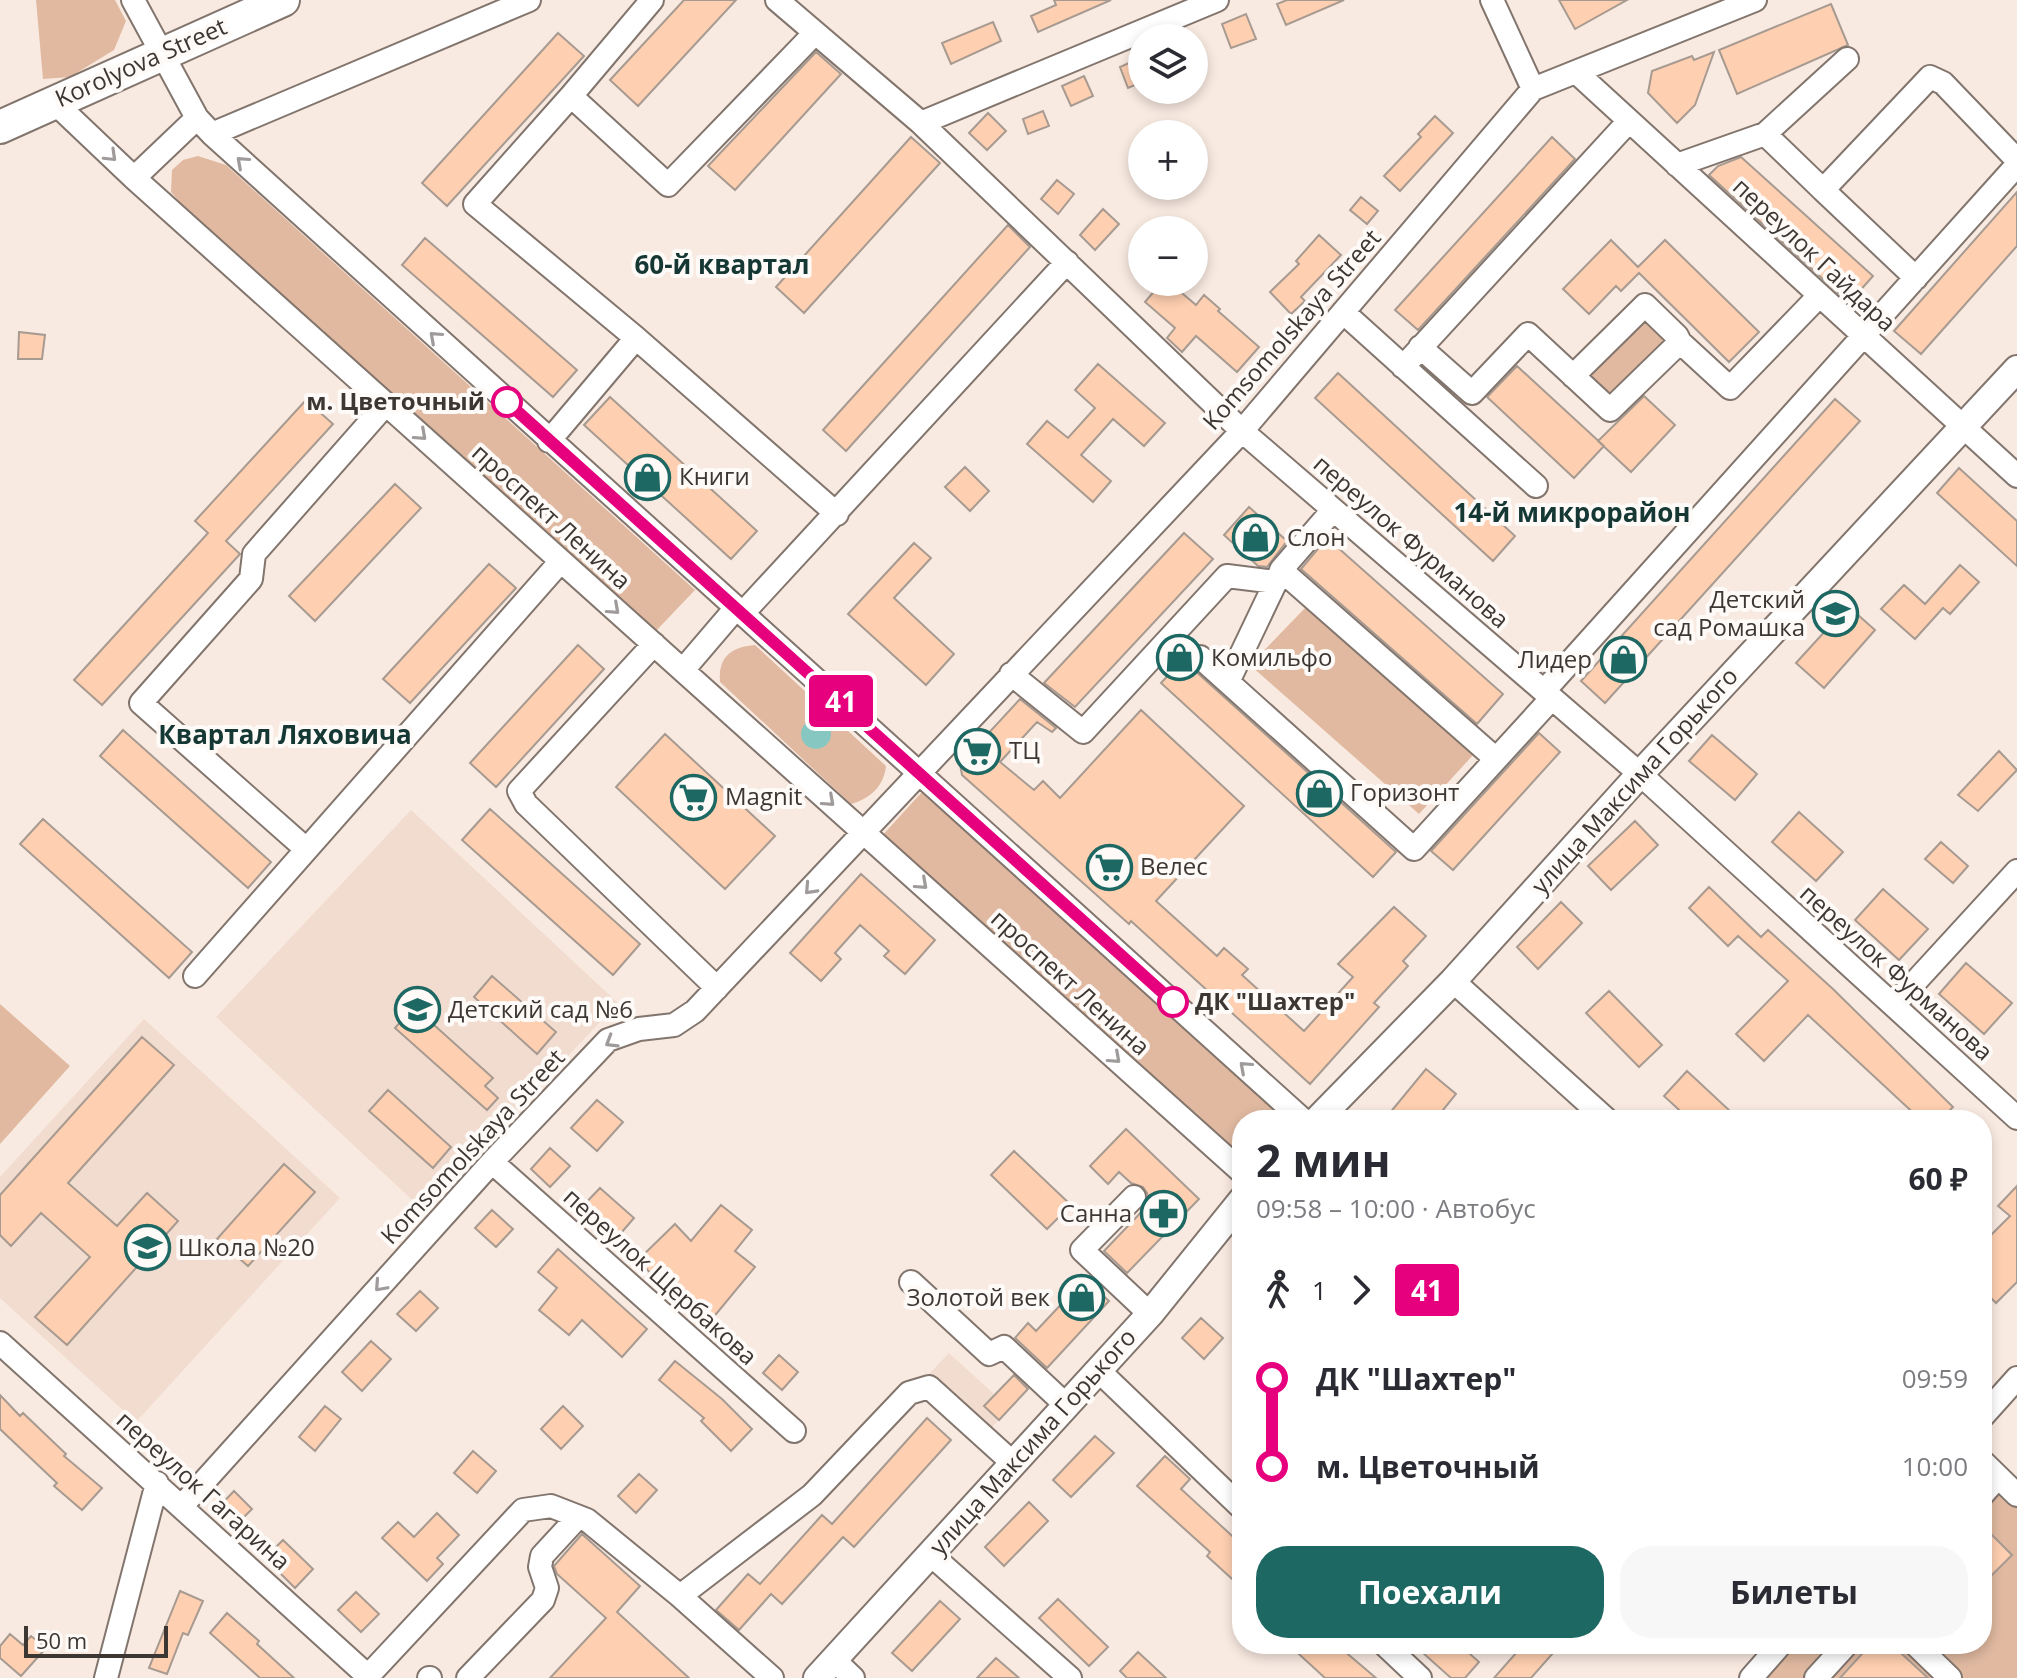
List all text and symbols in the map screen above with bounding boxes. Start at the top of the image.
street label: Korolyova Street [49,9,231,114]
map controls [1128,24,1208,296]
button: layers [1128,24,1208,104]
button: + [1128,120,1208,200]
one-way arrow [102,147,116,161]
one-way arrow [237,156,251,171]
street label: переулок Гайдара [1726,170,1904,338]
button: − [1128,216,1208,296]
street label: Komsomolskaya Street [1194,222,1387,436]
district label: 60-й квартал [634,246,810,282]
one-way arrow [429,332,444,346]
place label: м. Цветочный [306,384,485,417]
marker: м. Цветочный [492,387,522,417]
one-way arrow [411,425,426,440]
street label: проспект Ленина [465,436,639,596]
street label: переулок Фурманова [1307,447,1517,635]
shop icon: Книги [624,453,672,501]
place label: Книги [679,459,750,492]
district label: 14-й микрорайон [1453,494,1691,530]
shop icon: Слон [1232,514,1280,562]
place label: Слон [1287,520,1345,553]
place label: Детский сад Ромашка [1653,582,1805,643]
school or university icon: Детский сад Ромашка [1812,590,1860,638]
one-way arrow [605,599,620,613]
shop icon: Комильфо [1156,634,1204,682]
shop icon: Лидер [1599,636,1647,684]
place label: Комильфо [1211,640,1332,673]
place label: Лидер [1518,642,1592,675]
street label: улица Максима Горького [1523,660,1745,900]
line badge: 41 [805,675,877,727]
text: 41 [825,682,857,720]
district label: Квартал Ляховича [158,716,412,752]
supermarket icon: ТЦ [954,727,1002,775]
place label: ТЦ [1009,733,1040,766]
shop icon: Горизонт [1295,769,1343,817]
supermarket icon: Magnit [670,773,718,821]
place label: Горизонт [1350,775,1459,808]
place label: Magnit [725,779,802,812]
one-way arrow [819,791,834,806]
supermarket icon: Велес [1085,843,1133,891]
place label: Велес [1140,849,1208,882]
one-way arrow [912,875,927,889]
street label: переулок Фурманова [1793,876,2001,1067]
one-way arrow [805,880,820,894]
street label: проспект Ленина [984,902,1158,1062]
place label: ДК "Шахтер" [1195,984,1355,1017]
school or university icon: Детский сад №6 [393,986,441,1034]
marker: ДК "Шахтер" [1158,987,1188,1017]
place label: Детский сад №6 [448,992,633,1025]
one-way arrow [605,1032,619,1047]
street label: Komsomolskaya Street [373,1041,571,1251]
one-way arrow [1106,1048,1121,1063]
one-way arrow [1240,1062,1254,1077]
text: 2 мин [1256,1130,1391,1190]
text: 60 ₽ [1908,1158,1968,1199]
street label: переулок Щербакова [557,1180,765,1372]
pharmacy icon: Санна [1139,1190,1187,1238]
text: 09:58 – 10:00 · Автобус [1256,1190,1536,1226]
place label: Санна [1060,1196,1132,1229]
school or university icon: Школа №20 [123,1224,171,1272]
place label: Школа №20 [178,1230,315,1263]
icon: walk [1256,1268,1300,1312]
icon: forward [1339,1268,1383,1312]
text: 41 [1411,1271,1443,1309]
text: 1 [1312,1272,1327,1308]
shop icon: Золотой век [1057,1274,1105,1322]
one-way arrow [375,1277,390,1292]
place label: Золотой век [907,1280,1051,1313]
street label: улица Максима Горького [921,1321,1143,1561]
text: ДК "Шахтер" [1316,1358,1516,1399]
text: 09:59 [1902,1360,1968,1396]
street label: переулок Гагарина [110,1403,298,1577]
text: м. Цветочный [1316,1446,1540,1487]
text: 10:00 [1902,1448,1968,1484]
button: Поехали [1256,1546,1604,1638]
button: Билеты [1620,1546,1968,1638]
scale bar [24,1622,168,1658]
text: 50 m [36,1625,87,1655]

